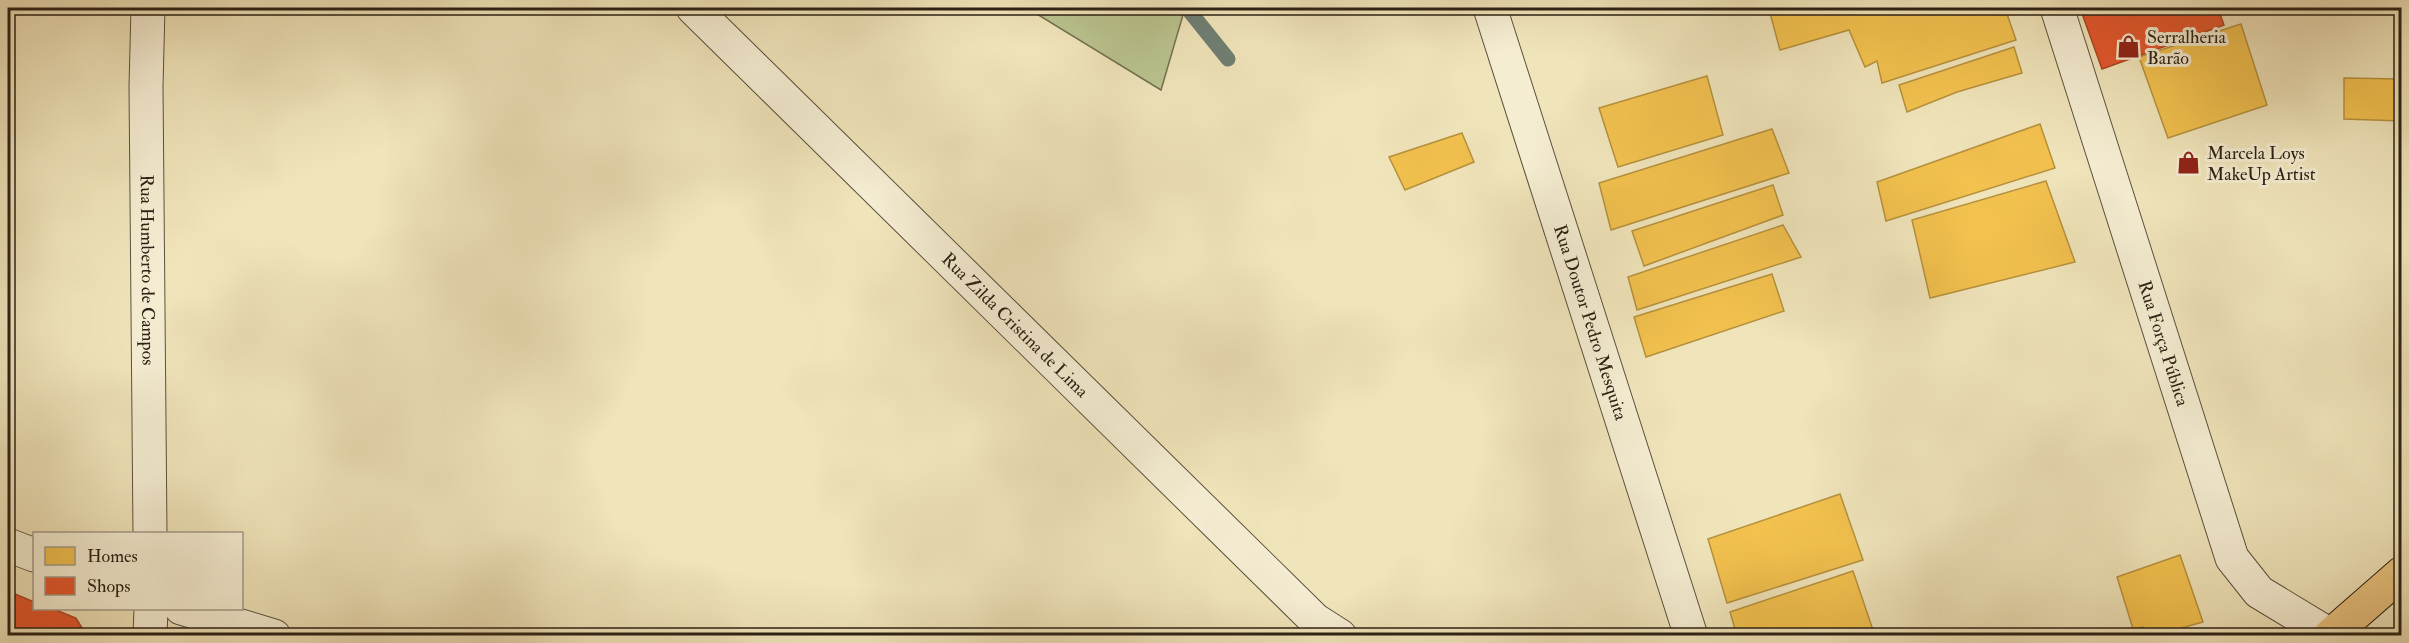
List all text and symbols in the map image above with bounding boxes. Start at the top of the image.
place label: Serralheria Barão [2147,26,2226,70]
shop icon: Serralheria Barão [2116,34,2142,60]
place label: Marcela Loys MakeUp Artist [2207,142,2316,186]
shop icon: Marcela Loys MakeUp Artist [2176,150,2202,176]
street label: Rua Humberto de Campos [135,174,159,366]
street label: Rua Doutor Pedro Mesquita [1548,222,1632,424]
street label: Rua Zilda Cristina de Lima [936,248,1094,403]
street label: Rua Força Pública [2133,278,2194,410]
legend [33,532,243,610]
text: Homes [87,545,138,568]
text: Shops [87,575,130,598]

